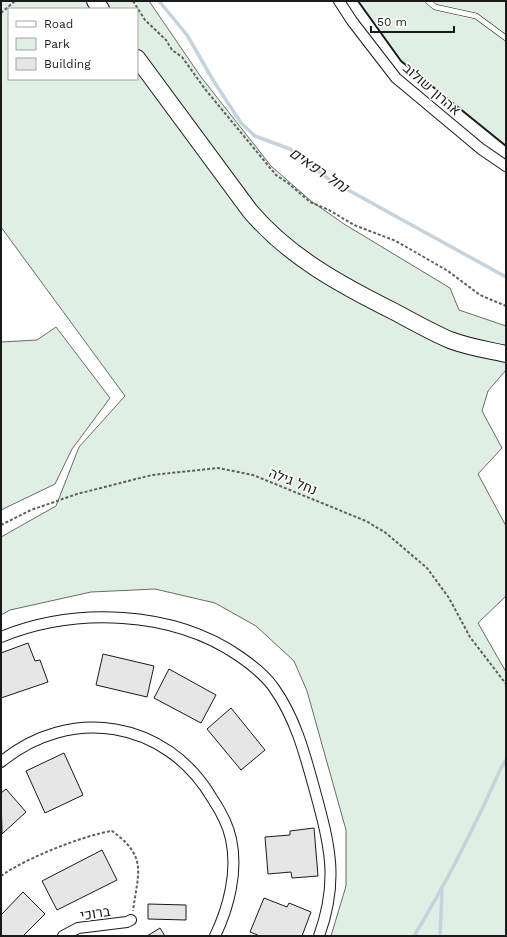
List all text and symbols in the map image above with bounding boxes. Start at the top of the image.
legend [8,8,138,80]
scale bar [371,8,454,34]
text: 50 m [377,15,407,29]
text: Road [44,17,73,31]
text: Park [44,37,70,51]
text: Building [44,57,91,71]
street label: אהרון שולוב [400,60,464,118]
water label: נחל רפאים [286,144,353,197]
street label: נחל גילה [267,464,319,498]
street label: ברוכי [79,903,112,923]

